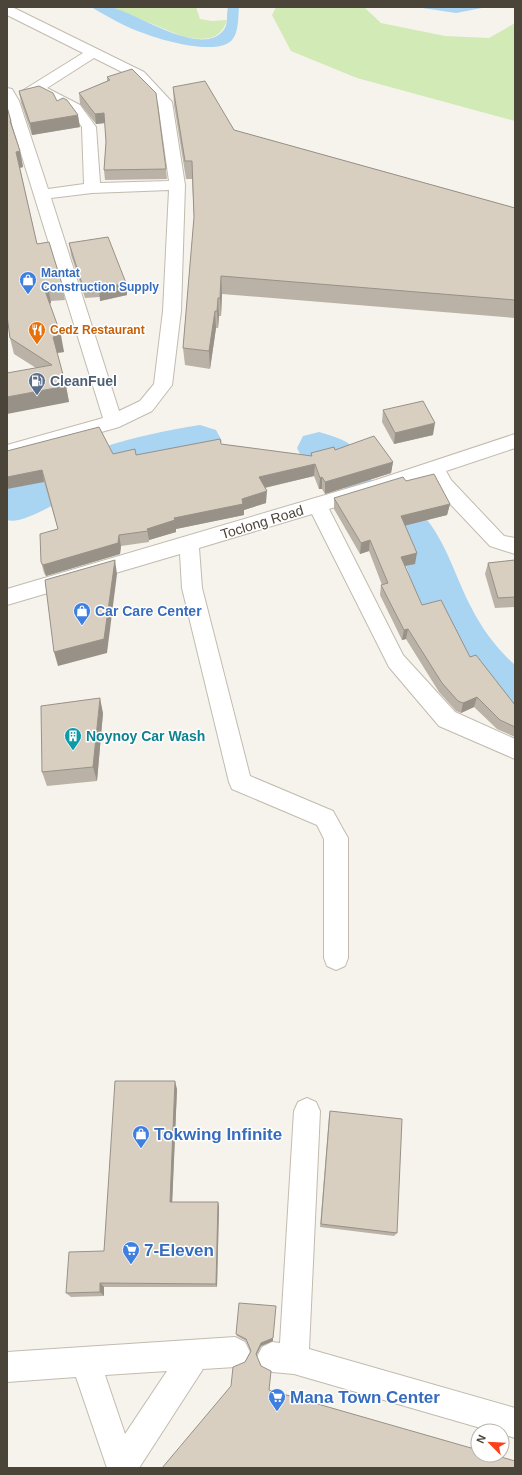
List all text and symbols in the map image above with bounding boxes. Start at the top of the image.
place label: Mantat Construction Supply [41,266,159,294]
shop icon: Mantat Construction Supply [18,270,38,295]
restaurant icon: Cedz Restaurant [27,320,47,345]
place label: Cedz Restaurant [50,323,145,337]
fuel station icon: CleanFuel [27,371,47,396]
place label: CleanFuel [50,373,117,389]
street label: Toclong Road [219,502,305,542]
shop icon: Car Care Center [72,601,92,626]
place label: Car Care Center [95,603,202,619]
building icon: Noynoy Car Wash [63,726,83,751]
place label: Noynoy Car Wash [86,728,205,744]
shop icon: Tokwing Infinite [131,1124,151,1149]
place label: Tokwing Infinite [154,1125,282,1144]
supermarket icon: 7-Eleven [121,1240,141,1265]
place label: 7-Eleven [144,1241,214,1260]
supermarket icon: Mana Town Center [267,1387,287,1412]
place label: Mana Town Center [290,1388,440,1407]
north arrow [470,1423,510,1463]
text: N [474,1433,488,1445]

